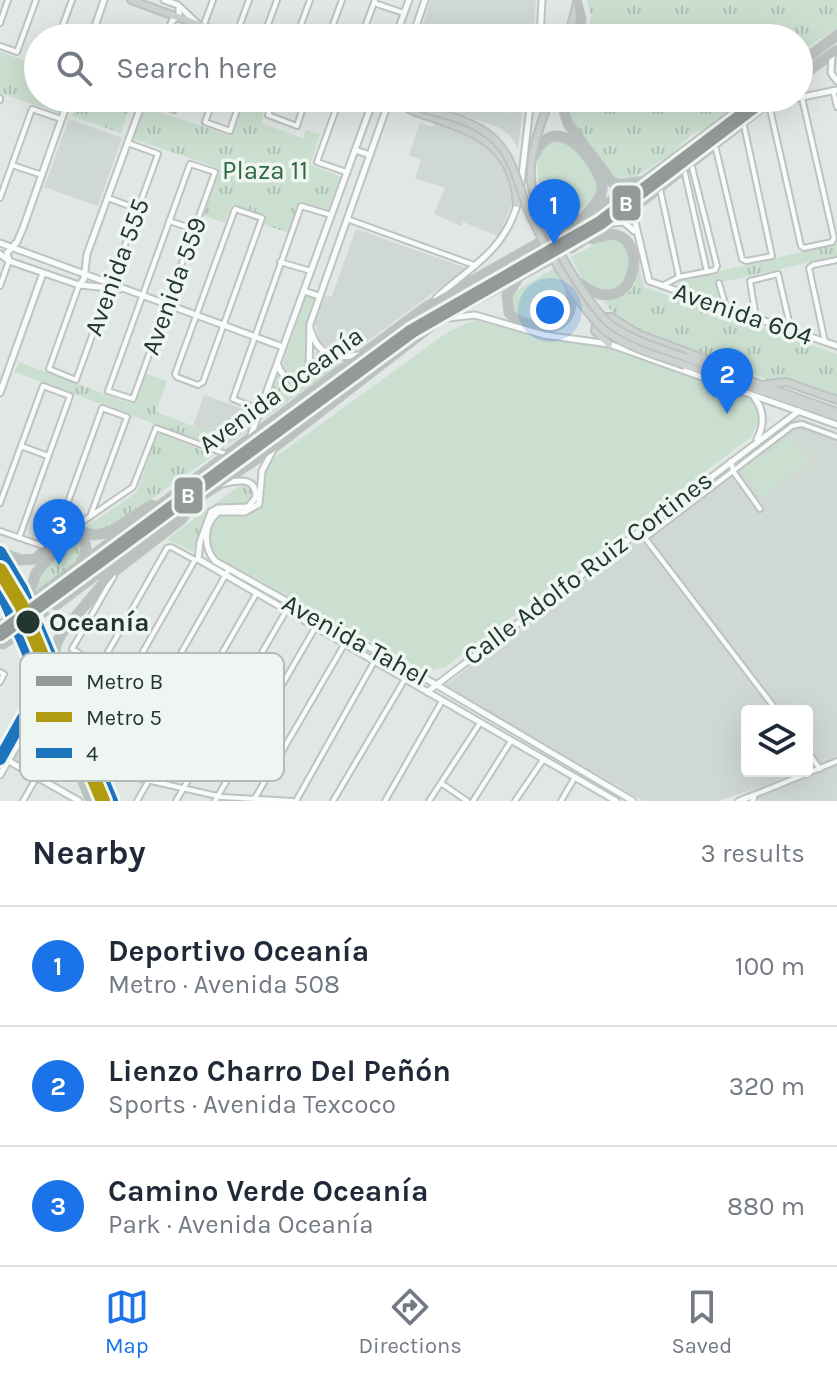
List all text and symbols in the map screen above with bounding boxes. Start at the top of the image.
search box [24,24,813,112]
icon: search [52,46,96,90]
text: Search here [116,50,277,86]
park label: Plaza 11 [222,155,308,186]
pin: 1 [528,179,580,245]
line badge: B [611,184,642,222]
text: B [619,191,633,217]
street label: Avenida 555 [78,194,156,340]
street label: Avenida 559 [135,213,213,359]
street label: Avenida 604 [669,276,817,352]
your location [530,290,570,330]
street label: Avenida Oceanía [193,320,369,460]
pin: 2 [701,348,753,414]
street label: Calle Adolfo Ruiz Cortines [458,464,718,672]
line badge: B [173,476,204,515]
text: B [181,483,195,509]
pin: 3 [33,499,85,565]
street label: Avenida Tahel [277,587,433,693]
place label: Oceanía [49,607,149,638]
marker: Oceanía [14,608,42,636]
legend [20,653,284,781]
text: Metro B [86,669,163,695]
text: Metro 5 [86,705,162,731]
map controls [741,705,813,777]
button: layers [741,705,813,777]
text: 4 [86,741,98,767]
text: Nearby [32,833,146,873]
text: 3 results [701,838,805,869]
text: Deportivo Oceanía [108,933,369,969]
text: 1 [53,951,63,982]
text: 100 m [735,951,805,982]
text: Metro · Avenida 508 [108,969,340,1000]
text: Lienzo Charro Del Peñón [108,1053,451,1089]
text: 2 [50,1071,66,1102]
text: 320 m [729,1071,805,1102]
text: Sports · Avenida Texcoco [108,1089,396,1120]
text: Camino Verde Oceanía [108,1173,428,1209]
text: 3 [50,1191,66,1222]
text: 880 m [727,1191,805,1222]
text: Park · Avenida Oceanía [108,1209,373,1240]
tab: Map [105,1285,149,1359]
tab: Directions [358,1285,462,1359]
tab: Saved [671,1285,732,1359]

